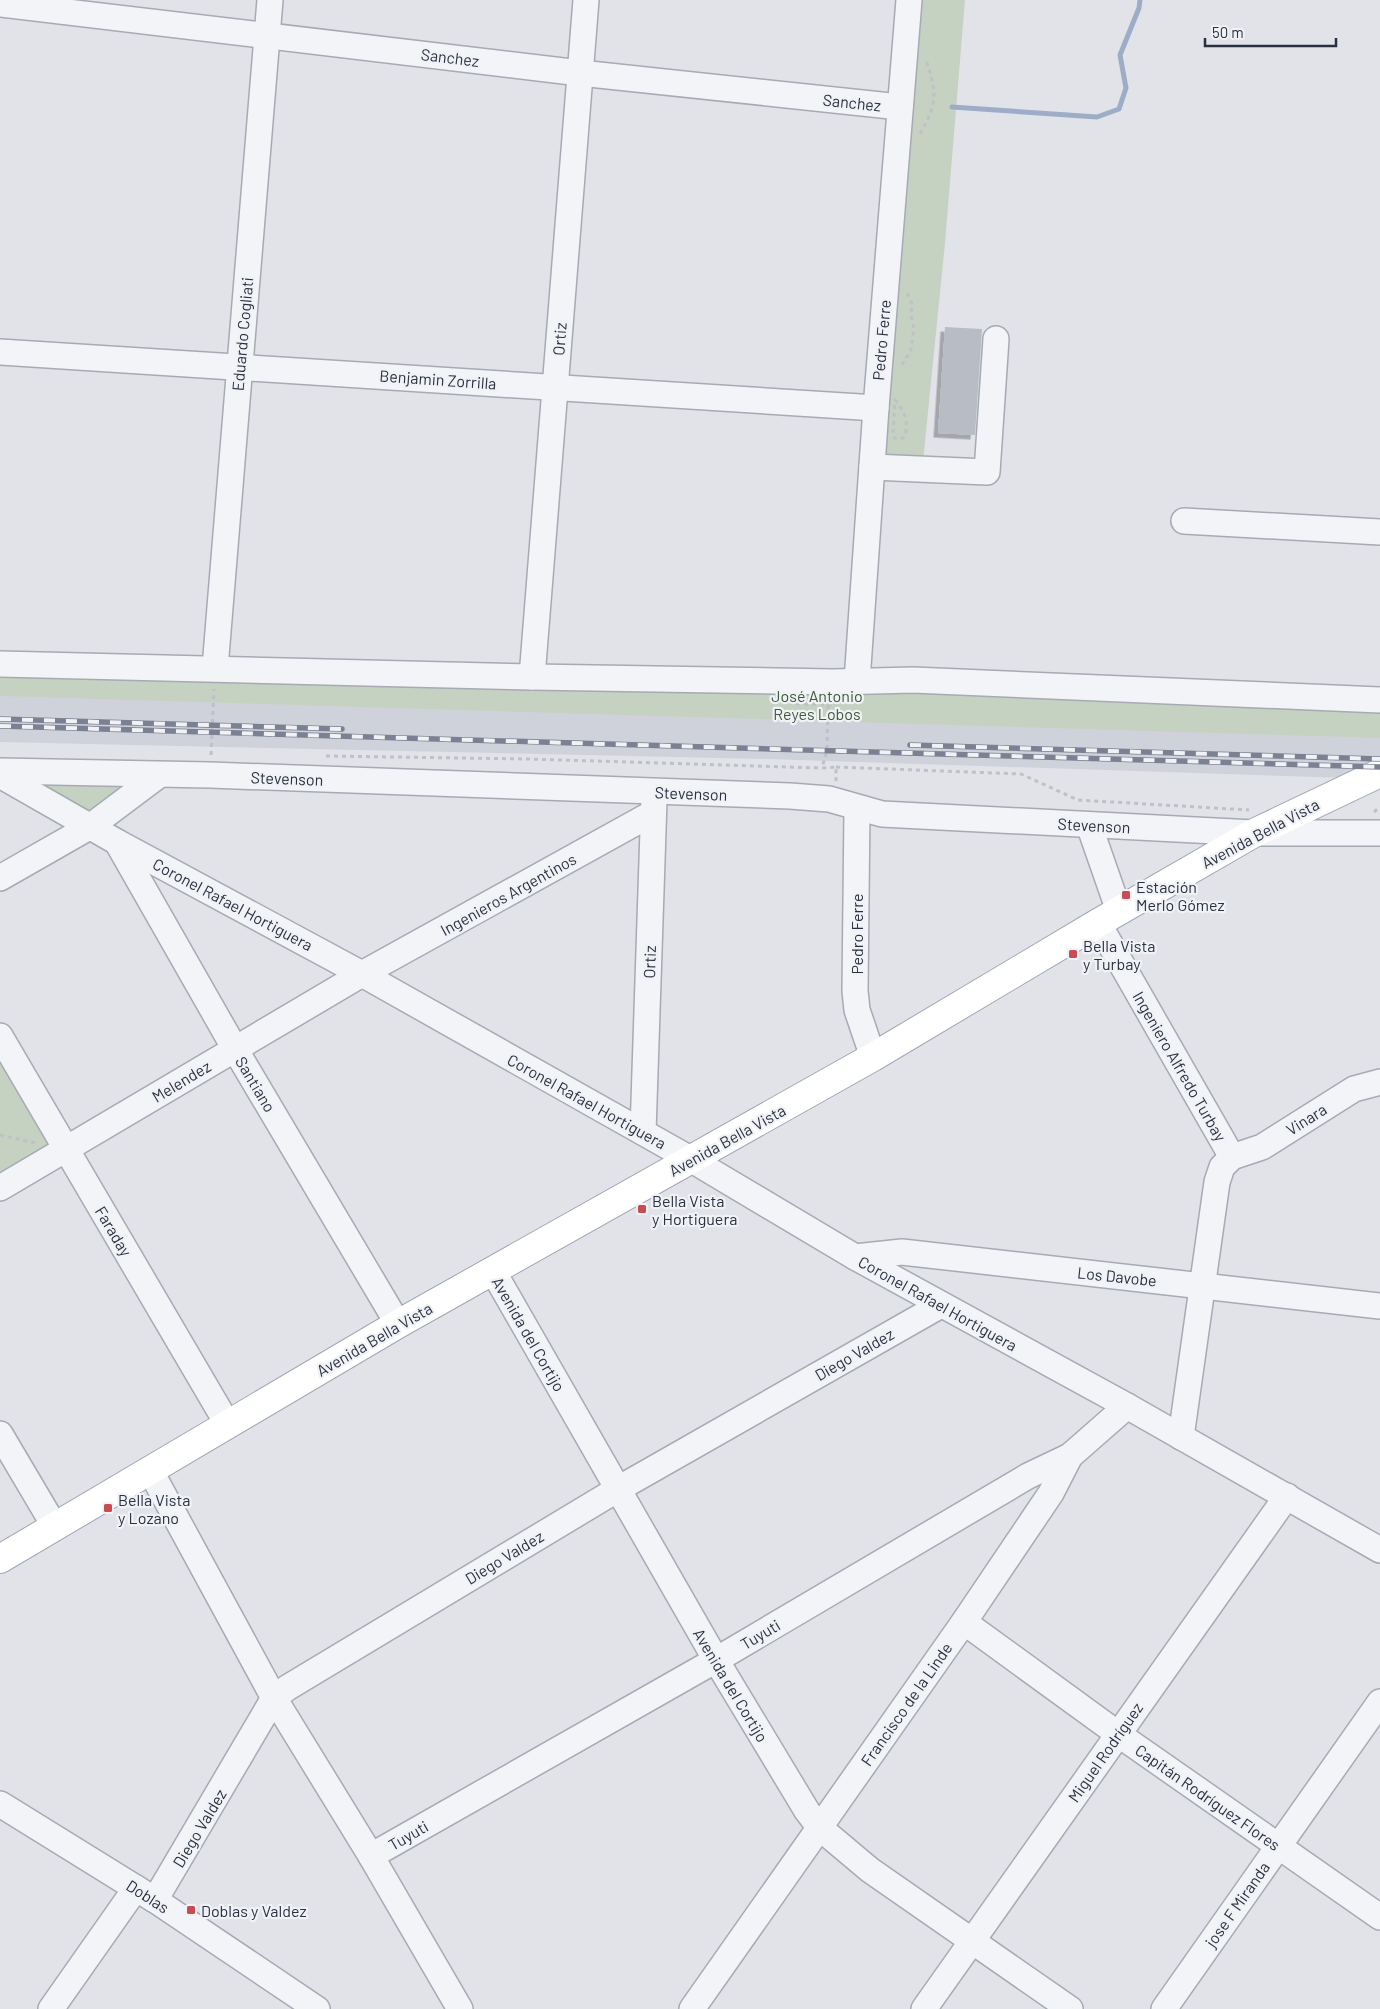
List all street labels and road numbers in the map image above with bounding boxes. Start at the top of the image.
street label: Sanchez [420,44,480,70]
street label: Sanchez [822,89,882,115]
street label: Eduardo Cogliati [228,276,256,392]
street label: Pedro Ferre [868,299,894,381]
street label: Ortiz [548,322,570,356]
street label: Benjamin Zorrilla [379,365,497,393]
street label: Stevenson [250,767,324,789]
street label: Stevenson [654,782,728,804]
street label: Avenida Bella Vista [1198,794,1322,872]
street label: Stevenson [1057,814,1131,836]
street label: Ingenieros Argentinos [437,849,579,939]
street label: Coronel Rafael Hortiguera [150,854,316,954]
street label: Pedro Ferre [847,893,866,975]
street label: Ortiz [639,945,659,979]
street label: Ingeniero Alfredo Turbay [1129,988,1231,1145]
street label: Coronel Rafael Hortiguera [504,1049,670,1153]
street label: Santiano [232,1053,280,1115]
street label: Melendez [148,1056,214,1106]
street label: Vinara [1282,1099,1330,1139]
street label: Avenida Bella Vista [665,1100,789,1180]
street label: Faraday [92,1203,137,1260]
street label: Coronel Rafael Hortiguera [855,1251,1021,1355]
street label: Los Davobe [1076,1262,1158,1290]
street label: Avenida del Cortijo [488,1273,570,1395]
street label: Avenida Bella Vista [313,1298,435,1380]
street label: Diego Valdez [811,1324,897,1384]
street label: Diego Valdez [461,1526,547,1588]
street label: Tuyuti [737,1615,783,1653]
street label: Avenida del Cortijo [690,1625,772,1745]
street label: Francisco de la Linde [856,1639,956,1769]
street label: Miguel Rodríguez [1064,1699,1146,1805]
street label: Capitán Rodríguez Flores [1132,1740,1284,1854]
street label: Diego Valdez [168,1785,230,1871]
street label: Tuyuti [385,1816,431,1854]
street label: jose F Miranda [1200,1858,1273,1951]
street label: Doblas [123,1875,173,1917]

